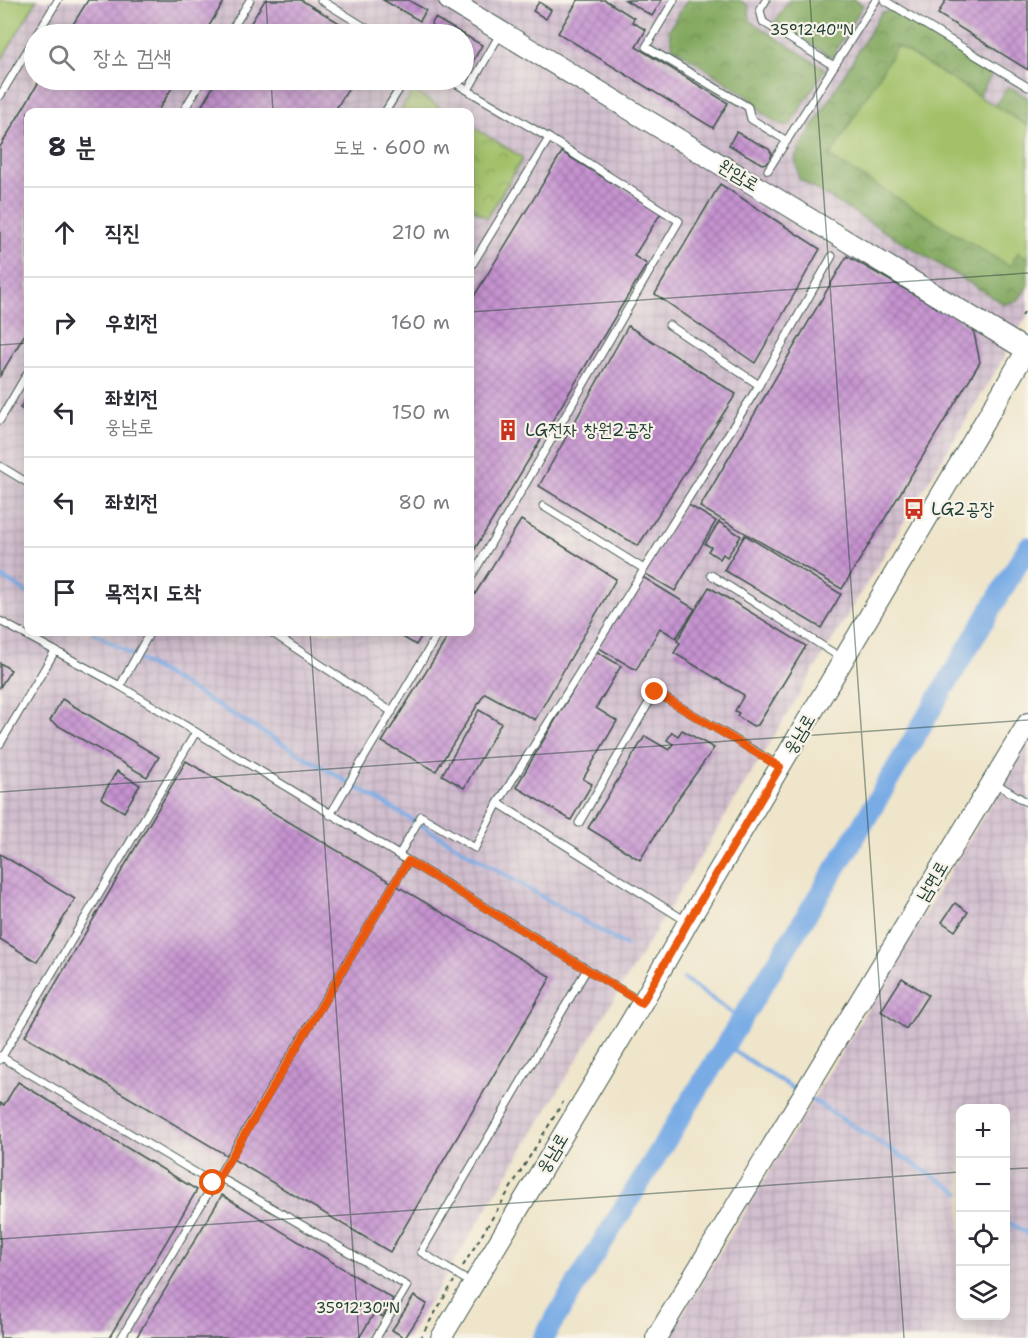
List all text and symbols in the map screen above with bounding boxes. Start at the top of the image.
text: 35°12'40"N [770,20,854,40]
search box [24,24,474,90]
icon: search [45,41,78,74]
text: 장소 검색 [93,43,171,72]
text: 8 분 [48,129,96,164]
text: 도보 · 600 m [333,134,450,160]
street label: 완암로 [714,154,764,196]
icon: ahead [48,216,81,249]
text: 직진 [105,218,140,247]
text: 210 m [391,219,450,245]
icon: right [48,306,81,339]
text: 우회전 [105,308,158,337]
text: 160 m [391,309,450,335]
text: 좌회전 [105,384,158,413]
icon: left [48,396,81,429]
text: 150 m [392,399,450,425]
text: 웅남로 [105,413,153,439]
building icon: LG전자 창원2공장 [496,418,520,442]
place label: LG전자 창원2공장 [525,418,654,442]
icon: left [48,486,81,519]
text: 좌회전 [105,488,158,517]
text: 80 m [398,489,450,515]
bus stop icon: LG2공장 [902,497,926,521]
place label: LG2공장 [931,497,995,521]
icon: arrive [48,576,81,609]
text: 목적지 도착 [105,578,201,607]
route end [641,678,667,704]
street label: 웅남로 [778,709,820,759]
street label: 남면로 [911,856,953,906]
map controls [956,1104,1010,1320]
button: + [956,1104,1010,1158]
street label: 웅남로 [531,1128,573,1178]
button: − [956,1158,1010,1212]
route start [199,1169,225,1195]
button: locate [956,1212,1010,1266]
button: layers [956,1266,1010,1320]
text: 35°12'30"N [316,1298,400,1318]

